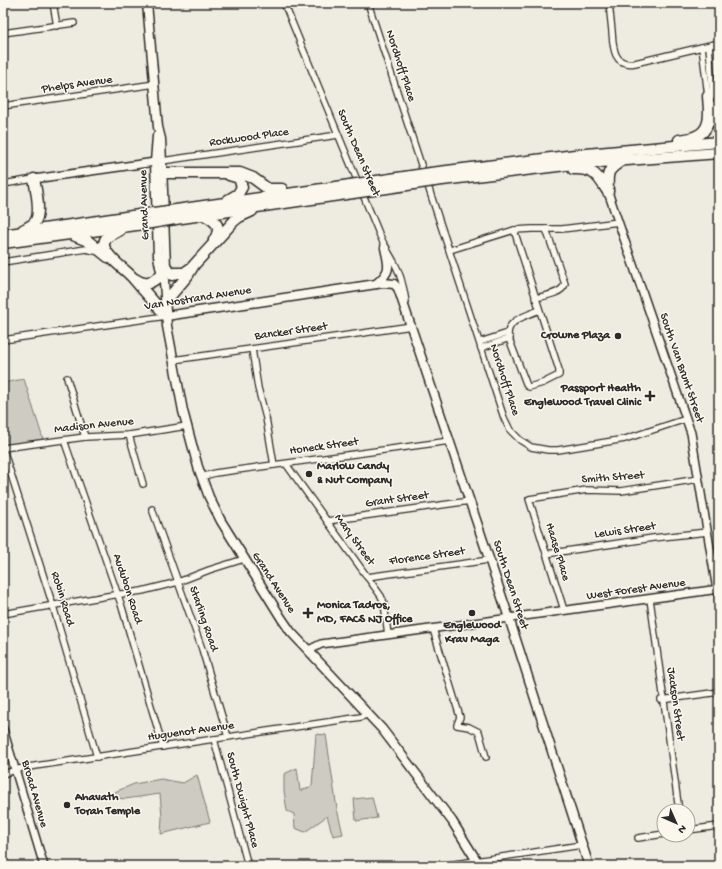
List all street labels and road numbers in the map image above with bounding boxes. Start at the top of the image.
street label: Nordhoff Place [382,28,418,104]
street label: Phelps Avenue [40,73,114,97]
street label: South Dean Street [333,108,383,199]
street label: Rockwood Place [209,125,290,150]
street label: Grand Avenue [137,169,153,240]
street label: Van Nostrand Avenue [143,284,253,315]
street label: South Van Brunt Street [656,311,707,426]
street label: Bancker Street [253,320,329,344]
street label: Nordhoff Place [486,342,522,418]
street label: Madison Avenue [54,415,135,437]
street label: Honeck Street [289,435,360,459]
street label: Smith Street [581,469,646,487]
street label: Grant Street [364,488,431,511]
street label: Mary Street [331,512,378,569]
street label: Lewis Street [593,520,658,542]
street label: Haase Place [542,521,573,583]
street label: South Dean Street [489,539,531,632]
street label: Florence Street [387,545,467,569]
street label: Grand Avenue [248,550,298,617]
street label: Audubon Road [109,552,145,627]
street label: Robin Road [47,570,77,629]
street label: West Forest Avenue [586,576,687,604]
street label: Starling Road [185,584,221,654]
street label: Jackson Street [663,667,687,743]
street label: Huguenot Avenue [147,719,236,745]
street label: South Dwight Place [222,751,262,850]
street label: Broad Avenue [17,758,50,830]

